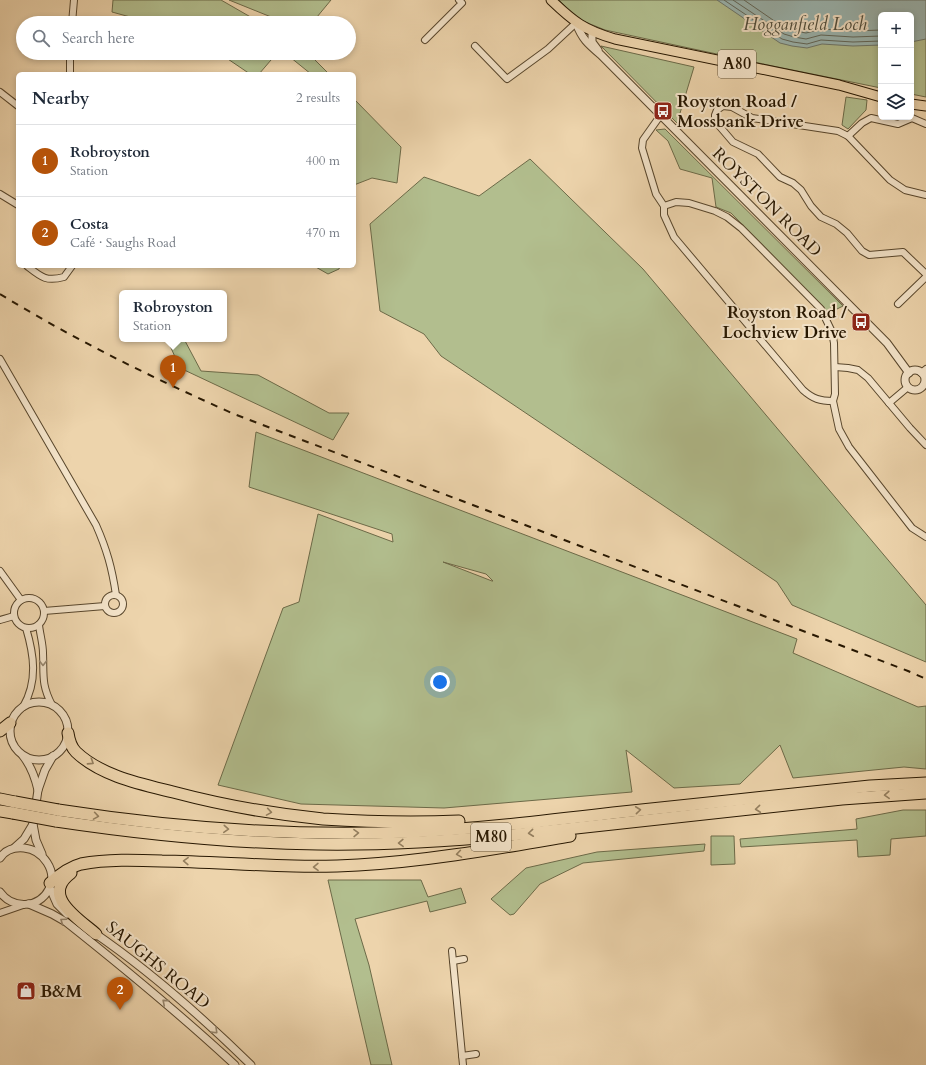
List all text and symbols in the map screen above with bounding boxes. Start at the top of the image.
water label: Hogganfield Loch [743,12,867,37]
map controls [878,12,914,120]
button: + [878,12,914,48]
search box [16,16,356,60]
icon: search [30,27,52,49]
text: Search here [62,28,135,48]
button: − [878,48,914,84]
road number: A80 [718,50,756,78]
button: layers [878,84,914,120]
text: Nearby [32,87,89,110]
text: 2 results [296,89,340,107]
place label: Royston Road / Mossbank Drive [677,90,804,133]
bus stop icon: Royston Road / Mossbank Drive [652,100,674,122]
text: Robroyston [70,142,150,162]
street label: ROYSTON ROAD [707,142,827,262]
text: 1 [42,152,48,170]
text: 400 m [306,152,340,170]
text: Station [70,162,108,180]
text: Costa [70,214,109,234]
text: 2 [42,224,48,242]
text: 470 m [306,224,340,242]
text: Café · Saughs Road [70,234,176,252]
popup [119,290,227,342]
text: Robroyston [133,297,213,317]
place label: Royston Road / Lochview Drive [722,301,847,344]
bus stop icon: Royston Road / Lochview Drive [850,311,872,333]
text: Station [133,317,171,335]
pin: 1 [160,355,186,388]
one-way arrow [39,660,47,666]
your location [430,672,450,692]
one-way arrow [87,757,94,765]
one-way arrow [884,791,890,800]
one-way arrow [755,804,761,813]
one-way arrow [635,806,642,815]
one-way arrow [266,807,272,816]
one-way arrow [93,811,99,820]
road number: M80 [471,823,511,851]
one-way arrow [223,825,229,834]
one-way arrow [528,828,534,837]
one-way arrow [353,829,359,837]
one-way arrow [398,838,404,847]
one-way arrow [456,850,462,858]
one-way arrow [183,857,189,866]
one-way arrow [313,863,319,871]
street label: SAUGHS ROAD [101,916,215,1014]
one-way arrow [60,918,67,926]
pin: 2 [107,977,133,1010]
shop icon: B&M [15,980,37,1002]
place label: B&M [40,980,83,1003]
one-way arrow [162,999,169,1006]
one-way arrow [210,1026,218,1034]

